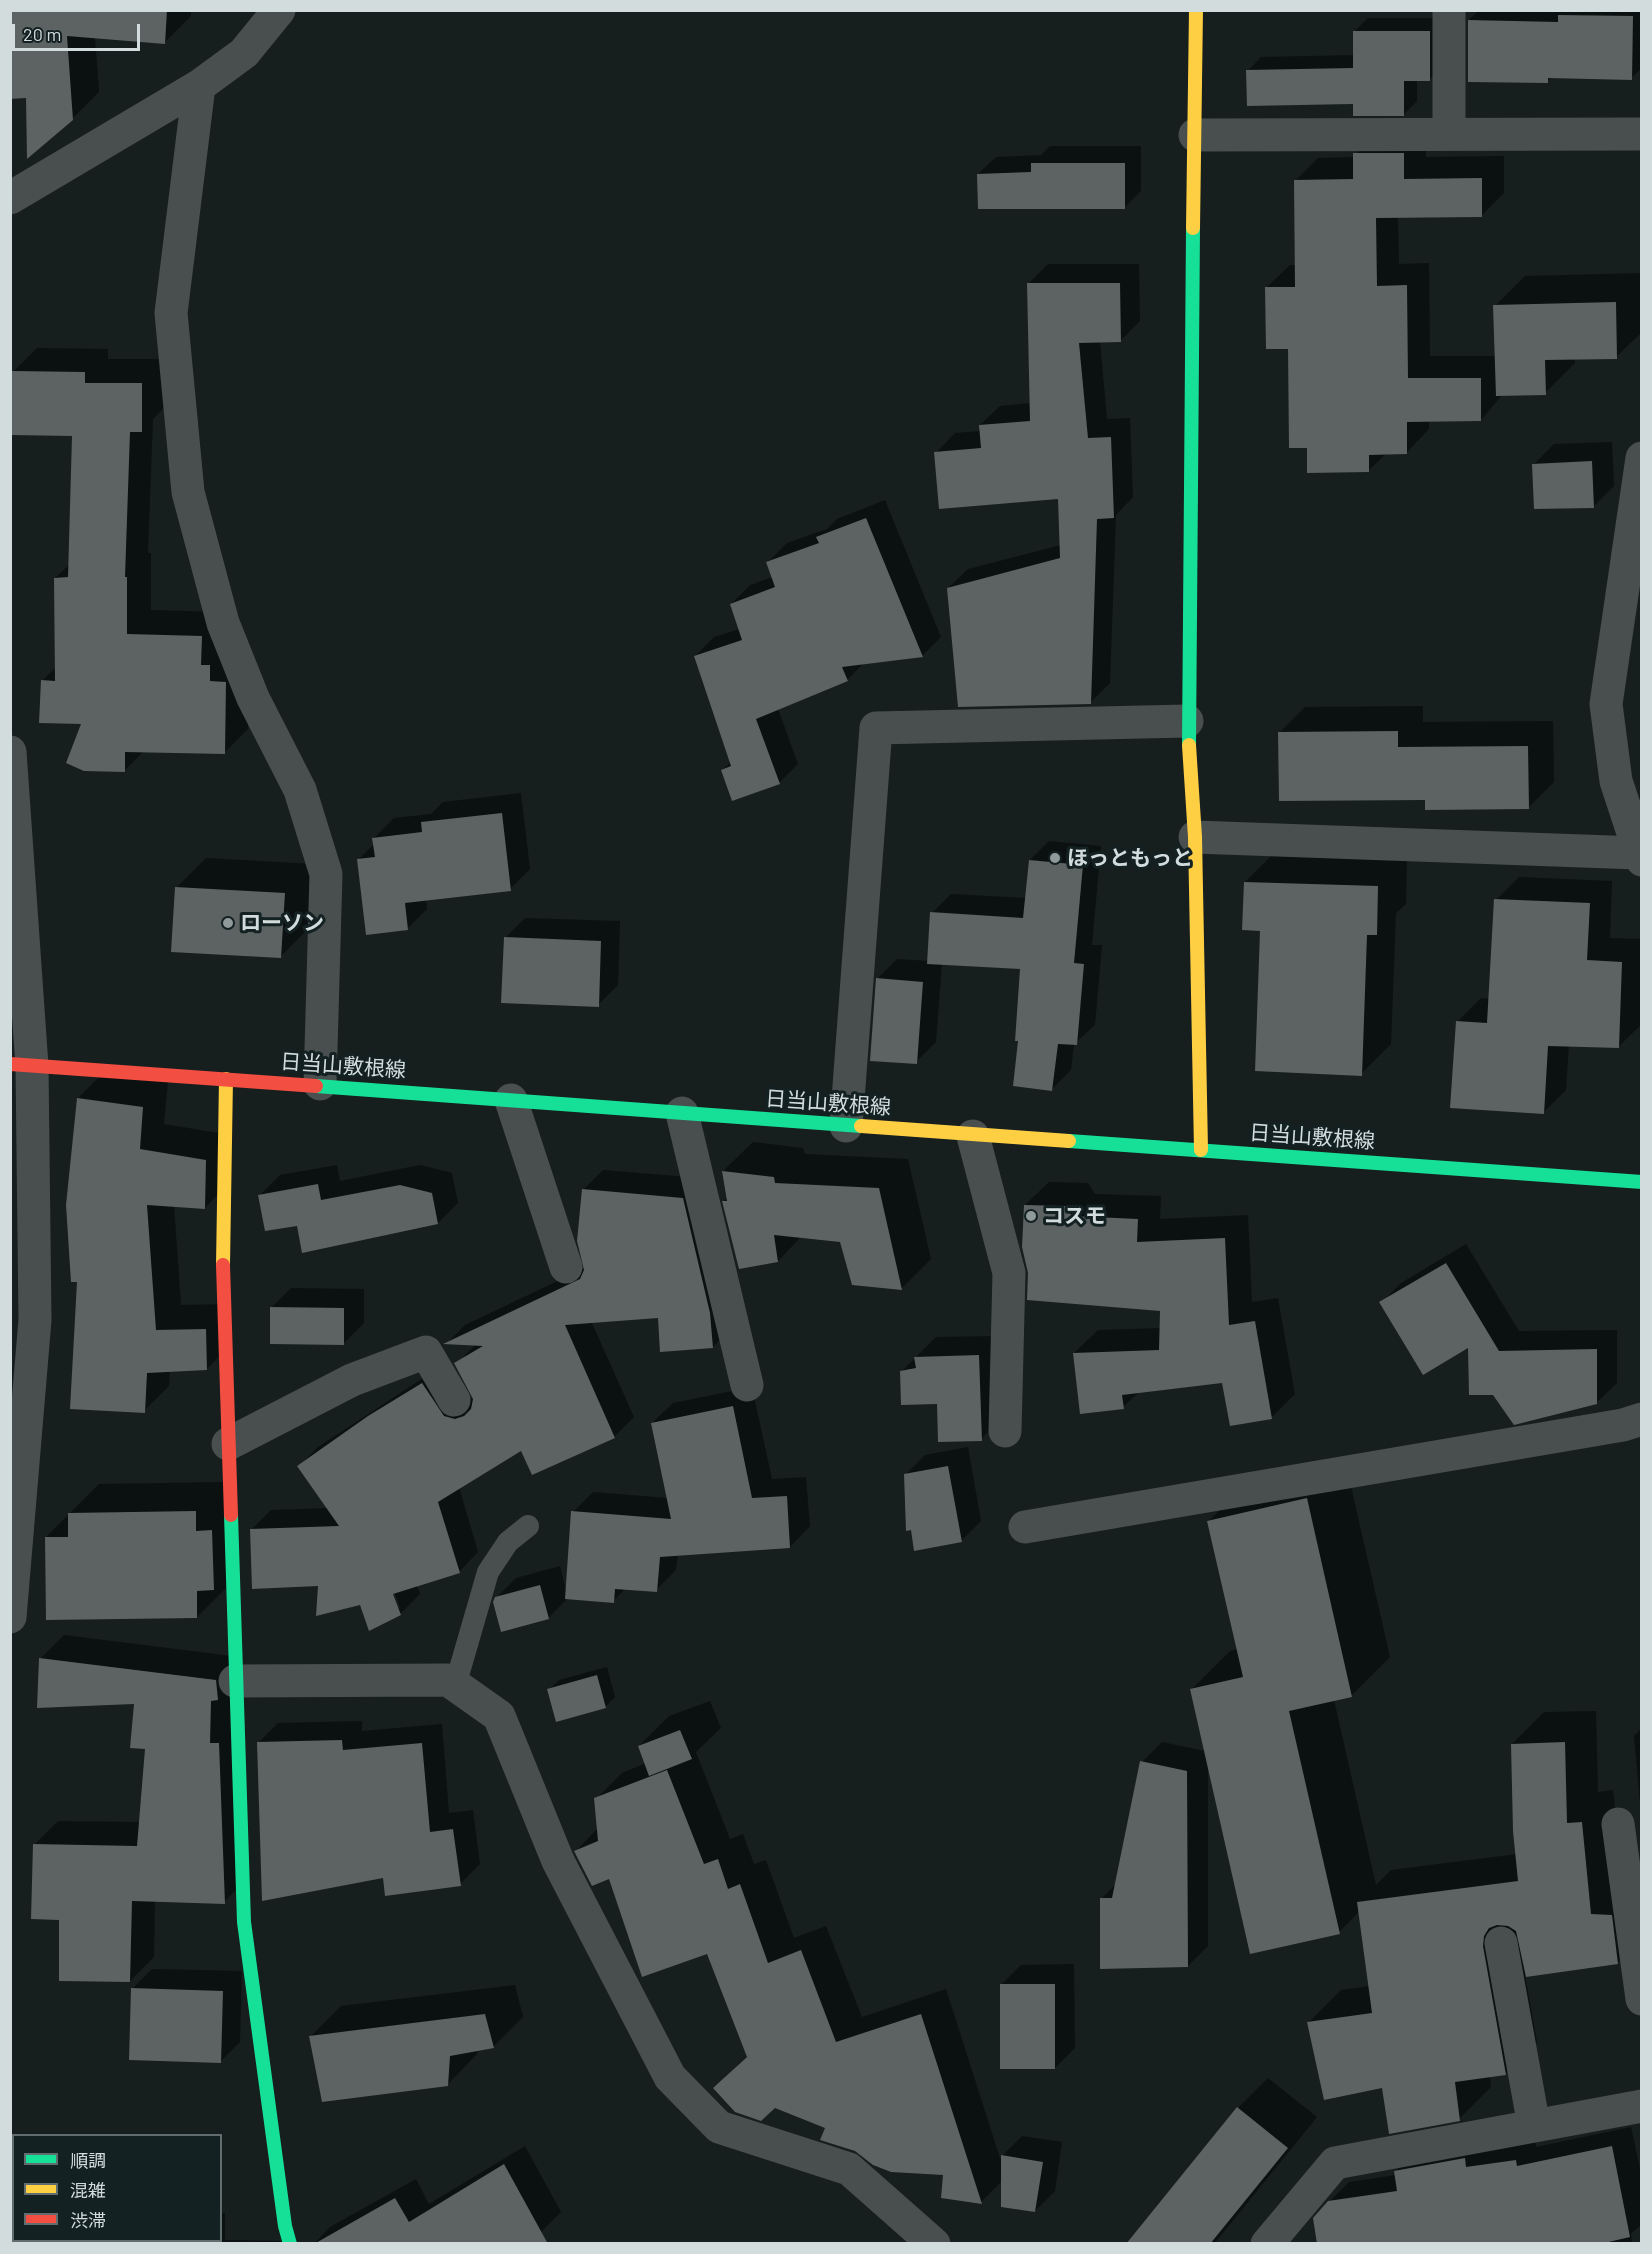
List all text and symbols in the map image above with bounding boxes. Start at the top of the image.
scale bar [15,12,142,50]
text: 20 m [23,23,61,45]
place label: ほっともっと [1067,845,1193,871]
marker: ほっともっと [1048,851,1062,865]
place label: ローソン [240,910,324,936]
marker: ローソン [221,916,235,930]
street label: 日当山敷根線 [279,1049,407,1083]
street label: 日当山敷根線 [764,1086,892,1120]
street label: 日当山敷根線 [1248,1120,1376,1154]
place label: コスモ [1043,1203,1106,1229]
marker: コスモ [1024,1209,1038,1223]
legend [12,2134,222,2242]
text: 順調 [70,2149,106,2171]
text: 混雑 [70,2179,106,2201]
text: 渋滞 [70,2209,106,2231]

